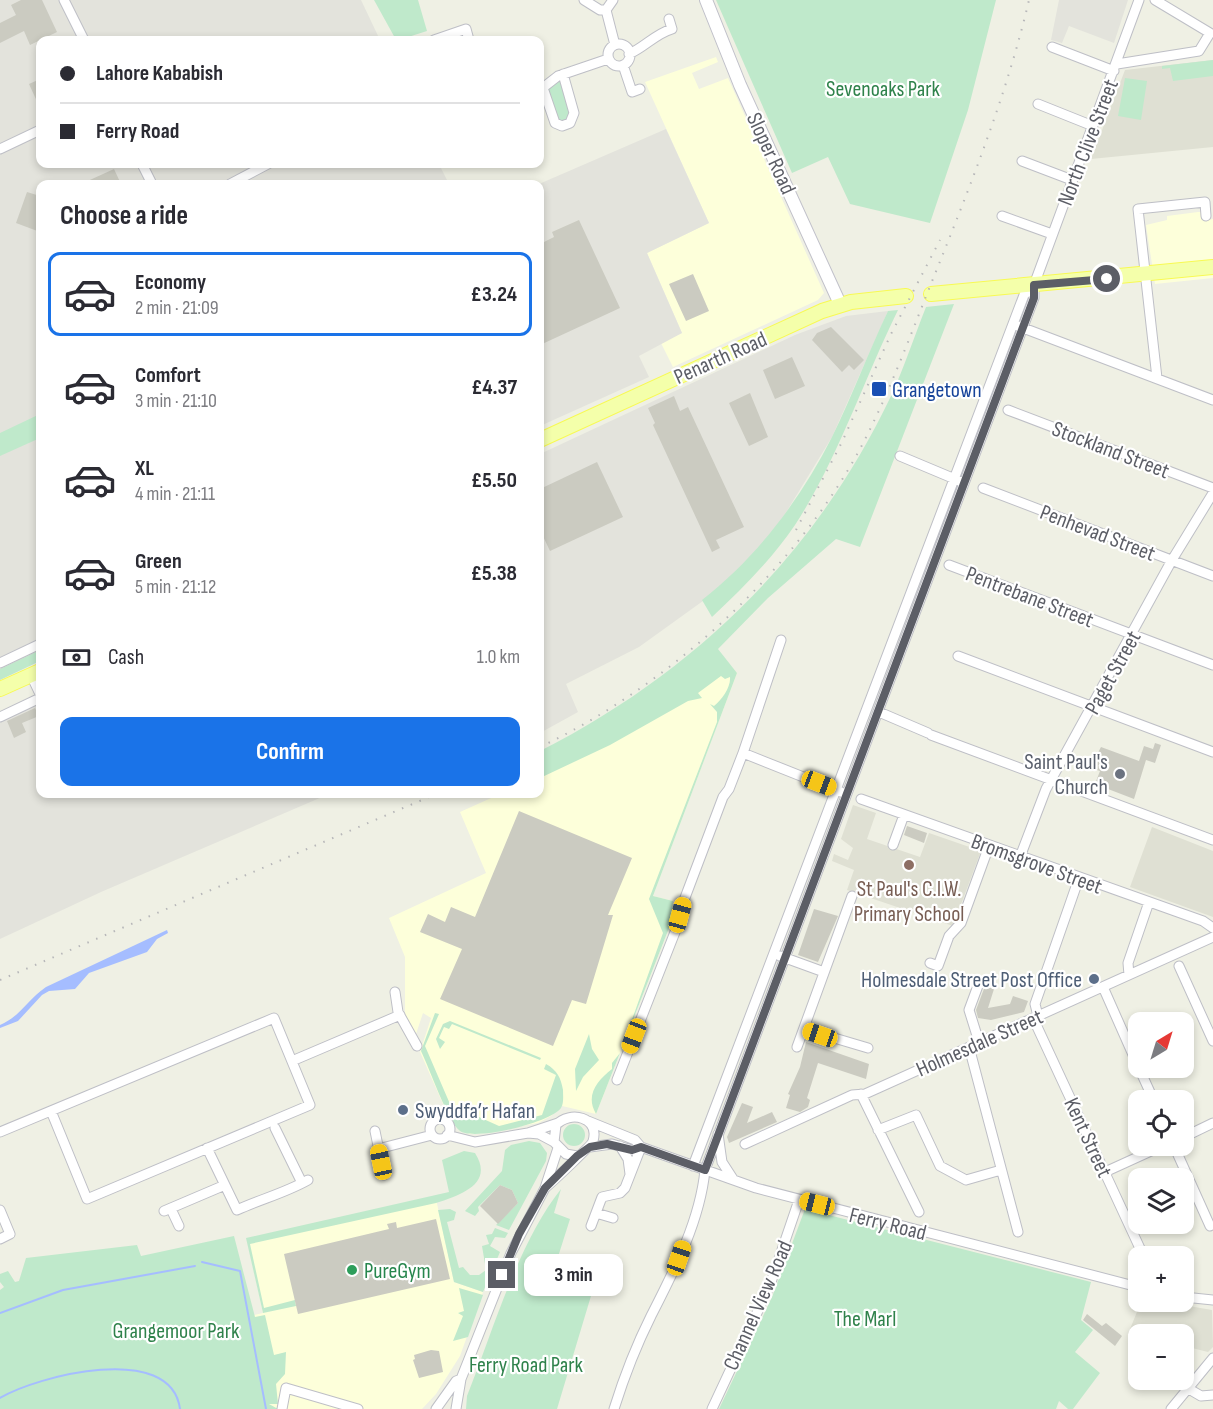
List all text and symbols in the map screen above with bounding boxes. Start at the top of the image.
text: Lahore Kababish [96,60,223,87]
street label: North Clive Street [1052,75,1125,209]
park label: Sevenoaks Park [826,76,941,103]
street label: Sloper Road [740,108,801,199]
text: Ferry Road [96,118,179,145]
text: Choose a ride [60,200,188,232]
route start [1093,265,1120,292]
icon: car [63,267,117,321]
text: Economy [135,269,206,296]
text: £3.24 [471,281,517,308]
text: 2 min · 21:09 [135,296,219,320]
street label: Penarth Road [670,326,771,391]
icon: car [63,360,117,414]
text: Comfort [135,362,201,389]
text: £4.37 [471,374,517,401]
place label: Grangetown [892,377,982,404]
marker: Grangetown [870,380,888,398]
text: 3 min · 21:10 [135,389,217,413]
street label: Stockland Street [1048,416,1173,485]
icon: car [63,453,117,507]
text: XL [135,455,154,482]
text: £5.50 [471,467,517,494]
text: 4 min · 21:11 [135,482,215,506]
street label: Penhevad Street [1036,499,1159,568]
icon: car [63,546,117,600]
text: Green [135,548,182,575]
text: £5.38 [471,560,517,587]
street label: Pentrebane Street [962,561,1098,634]
text: 5 min · 21:12 [135,575,216,599]
street label: Paget Street [1079,626,1147,719]
icon: cash [60,641,93,674]
text: Cash [108,644,144,671]
text: 1.0 km [477,645,520,669]
button: Confirm [60,717,520,786]
place label: Saint Paul's Church [1024,749,1108,801]
marker: Saint Paul's Church [1113,767,1127,781]
car [799,768,839,798]
street label: Bromsgrove Street [967,828,1106,901]
marker: St Paul's C.I.W. Primary School [902,858,916,872]
place label: St Paul's C.I.W. Primary School [854,876,964,928]
car [667,895,693,935]
place label: Holmesdale Street Post Office [861,967,1082,994]
marker: Holmesdale Street Post Office [1087,972,1101,986]
street label: Holmesdale Street [912,1003,1047,1083]
north arrow [1128,1012,1194,1078]
map controls [1128,1012,1194,1390]
car [619,1016,649,1056]
car [800,1021,840,1049]
button: locate [1128,1090,1194,1156]
street label: Kent Street [1058,1094,1118,1182]
place label: Swyddfa’r Hafan [415,1098,535,1125]
marker: Swyddfa’r Hafan [396,1103,410,1117]
car [368,1143,394,1181]
button: layers [1128,1168,1194,1234]
car [797,1191,837,1217]
street label: Ferry Road [846,1202,929,1247]
street label: Channel View Road [718,1237,799,1375]
car [665,1238,693,1278]
button: + [1128,1246,1194,1312]
callout: 3 min [523,1254,622,1296]
place label: PureGym [364,1258,431,1285]
route end [488,1261,515,1288]
marker: PureGym [345,1263,359,1277]
text: 3 min [554,1263,593,1287]
park label: The Marl [834,1306,896,1333]
park label: Grangemoor Park [113,1318,240,1345]
button: − [1128,1324,1194,1390]
park label: Ferry Road Park [469,1352,584,1379]

